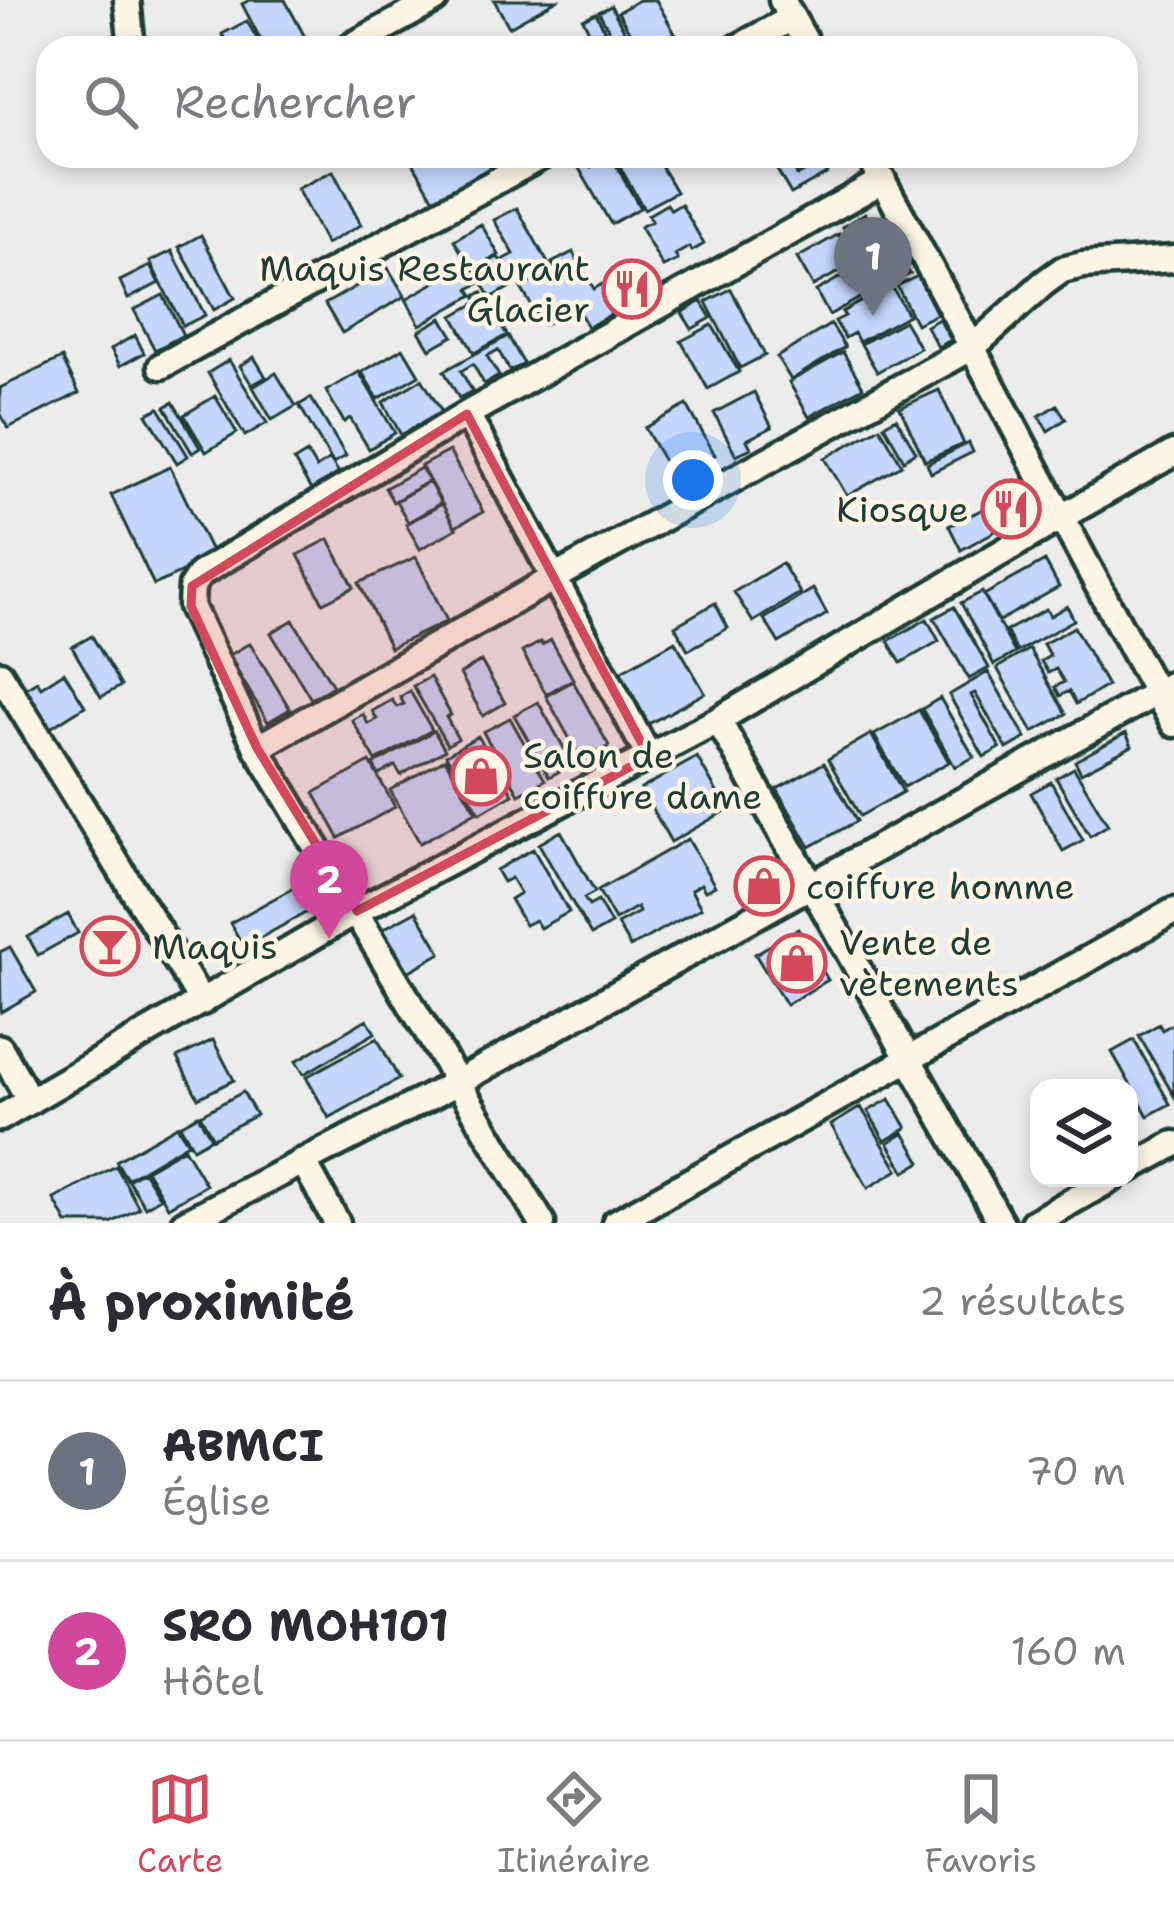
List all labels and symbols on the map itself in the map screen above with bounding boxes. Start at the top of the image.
pin: 1 [834,217,912,316]
place label: Maquis Restaurant Glacier [259,244,590,334]
restaurant icon: Maquis Restaurant Glacier [601,258,663,320]
your location [663,450,723,510]
restaurant icon: Kiosque [980,478,1042,540]
place label: Kiosque [836,485,969,534]
place label: Salon de coiffure dame [523,731,762,821]
shop icon: Salon de coiffure dame [450,745,512,807]
pin: 2 [290,840,368,939]
shop icon: coiffure homme [733,855,795,917]
place label: coiffure homme [806,862,1075,911]
bar icon: Maquis [79,915,141,977]
place label: Vente de vètements [839,918,1019,1008]
place label: Maquis [152,922,278,971]
shop icon: Vente de vètements [766,932,828,994]

